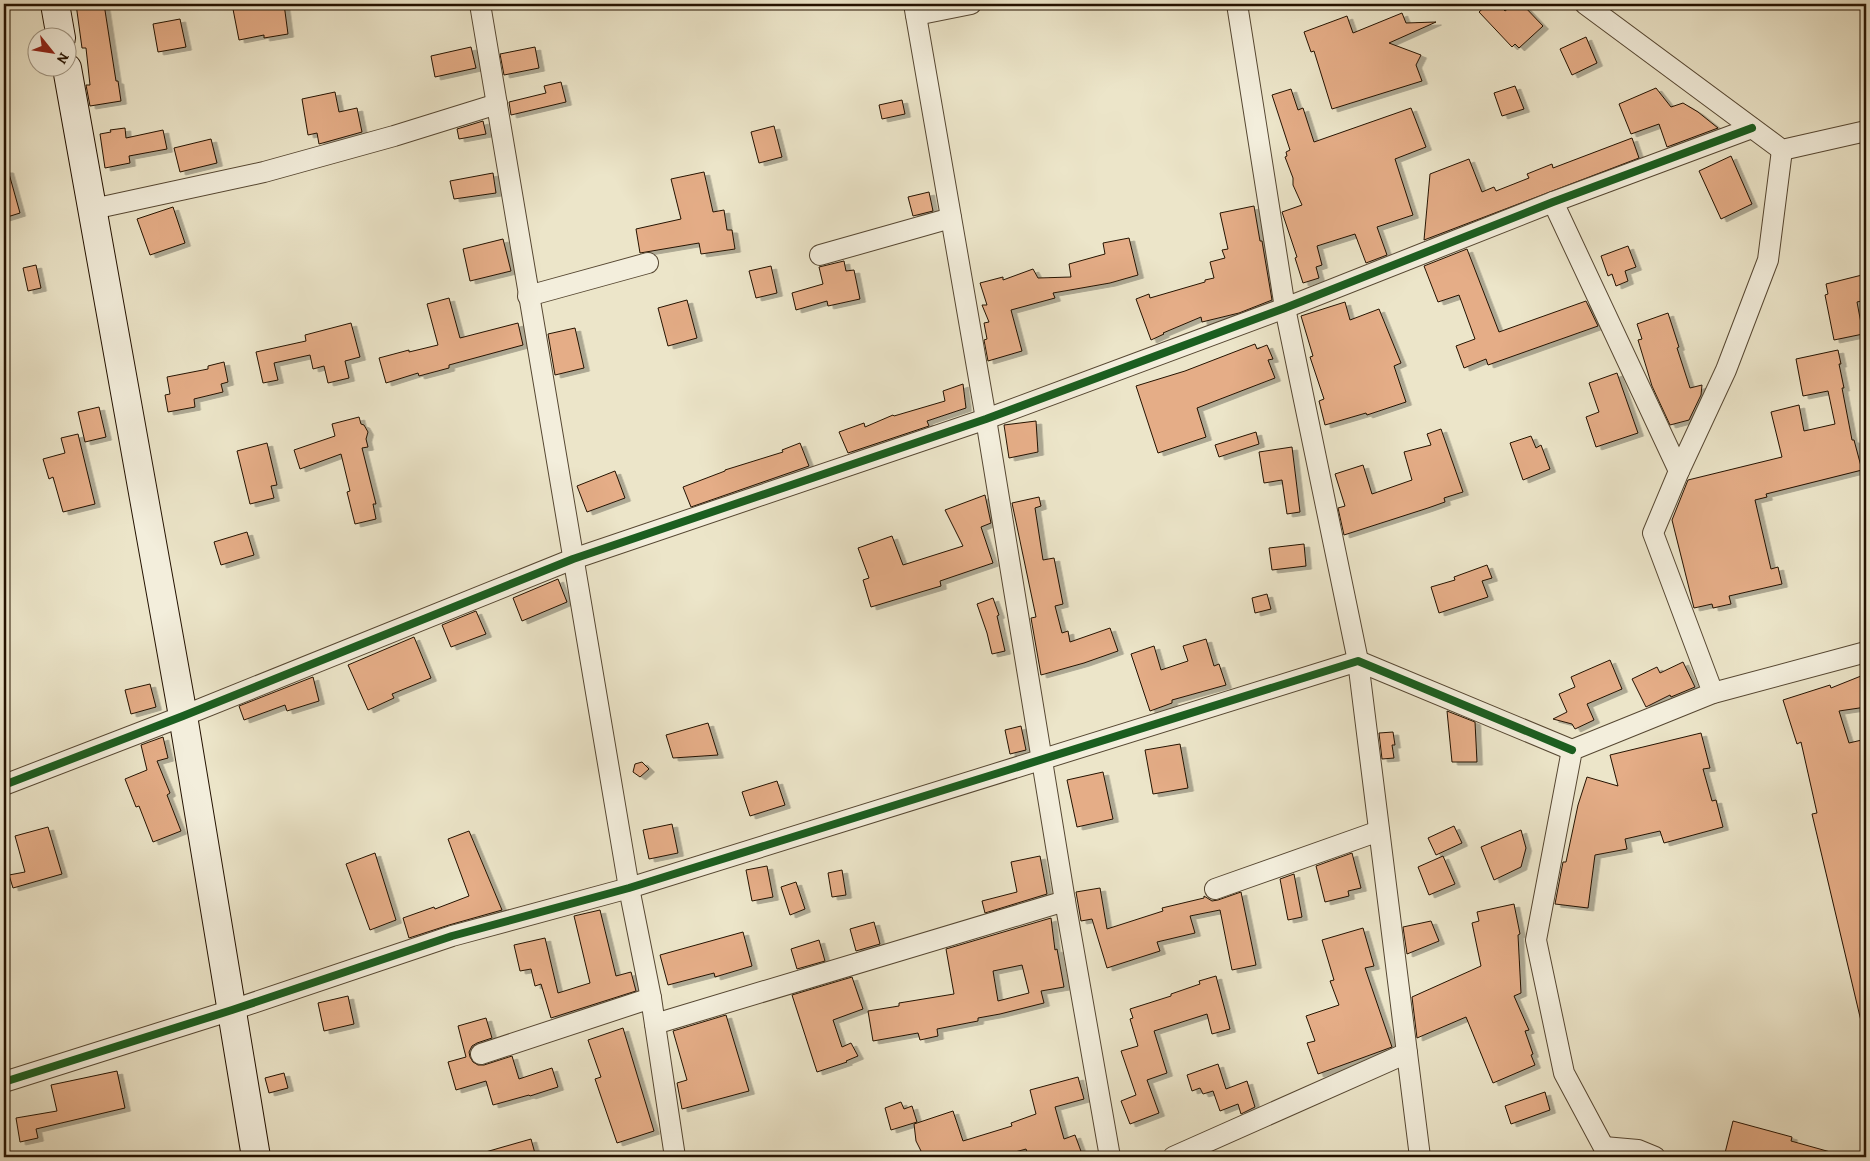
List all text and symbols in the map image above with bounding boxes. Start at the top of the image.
north arrow [28,28,78,78]
text: N [52,49,74,67]

